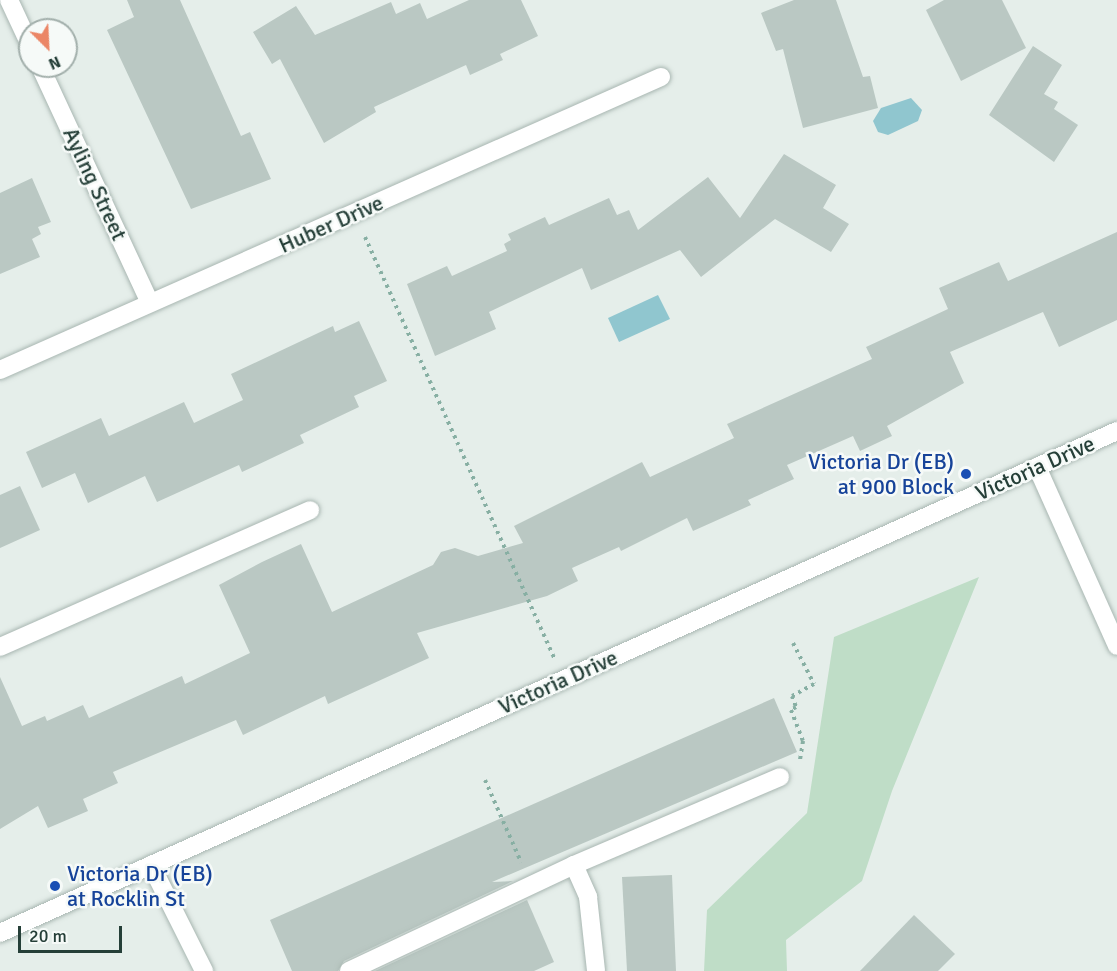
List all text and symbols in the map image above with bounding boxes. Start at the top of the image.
north arrow [18,18,78,78]
text: N [45,51,64,74]
street label: Ayling Street [57,123,133,245]
street label: Huber Drive [275,189,387,259]
street label: Victoria Drive [971,430,1099,506]
place label: Victoria Dr (EB) at 900 Block [808,448,954,500]
marker: Victoria Dr (EB) at 900 Block [959,467,973,481]
street label: Victoria Drive [494,644,622,720]
place label: Victoria Dr (EB) at Rocklin St [67,860,213,912]
marker: Victoria Dr (EB) at Rocklin St [48,879,62,893]
scale bar [21,914,124,952]
text: 20 m [29,925,67,947]

